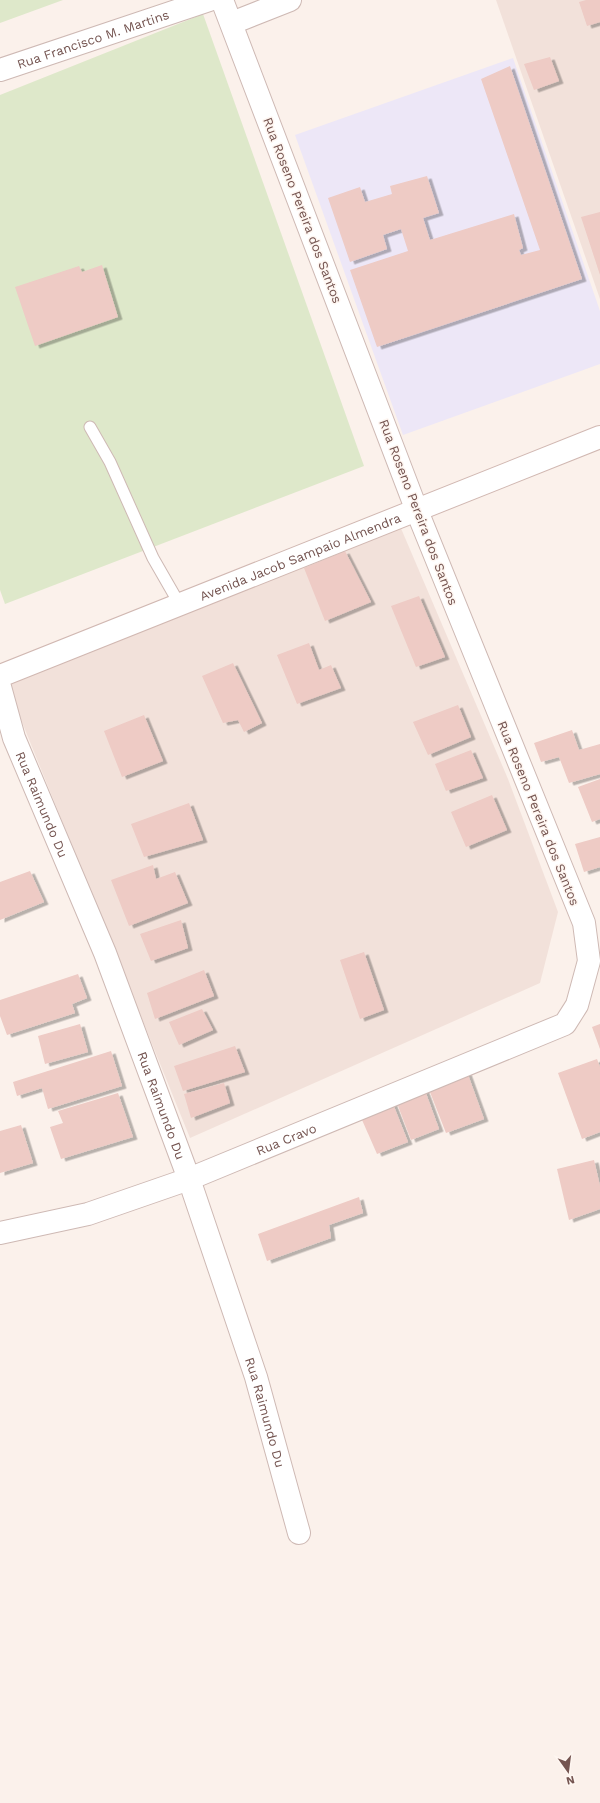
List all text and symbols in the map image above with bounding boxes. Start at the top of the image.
street label: Rua Francisco M. Martins [15,7,171,72]
street label: Rua Roseno Pereira dos Santos [260,115,345,305]
street label: Rua Roseno Pereira dos Santos [376,417,461,607]
street label: Avenida Jacob Sampaio Almendra [197,510,404,604]
street label: Rua Roseno Pereira dos Santos [495,719,583,908]
street label: Rua Raimundo Du [13,749,71,860]
street label: Rua Raimundo Du [134,1050,188,1162]
street label: Rua Cravo [254,1120,319,1159]
street label: Rua Raimundo Du [242,1355,288,1469]
north arrow [548,1751,588,1791]
text: N [565,1773,576,1788]

